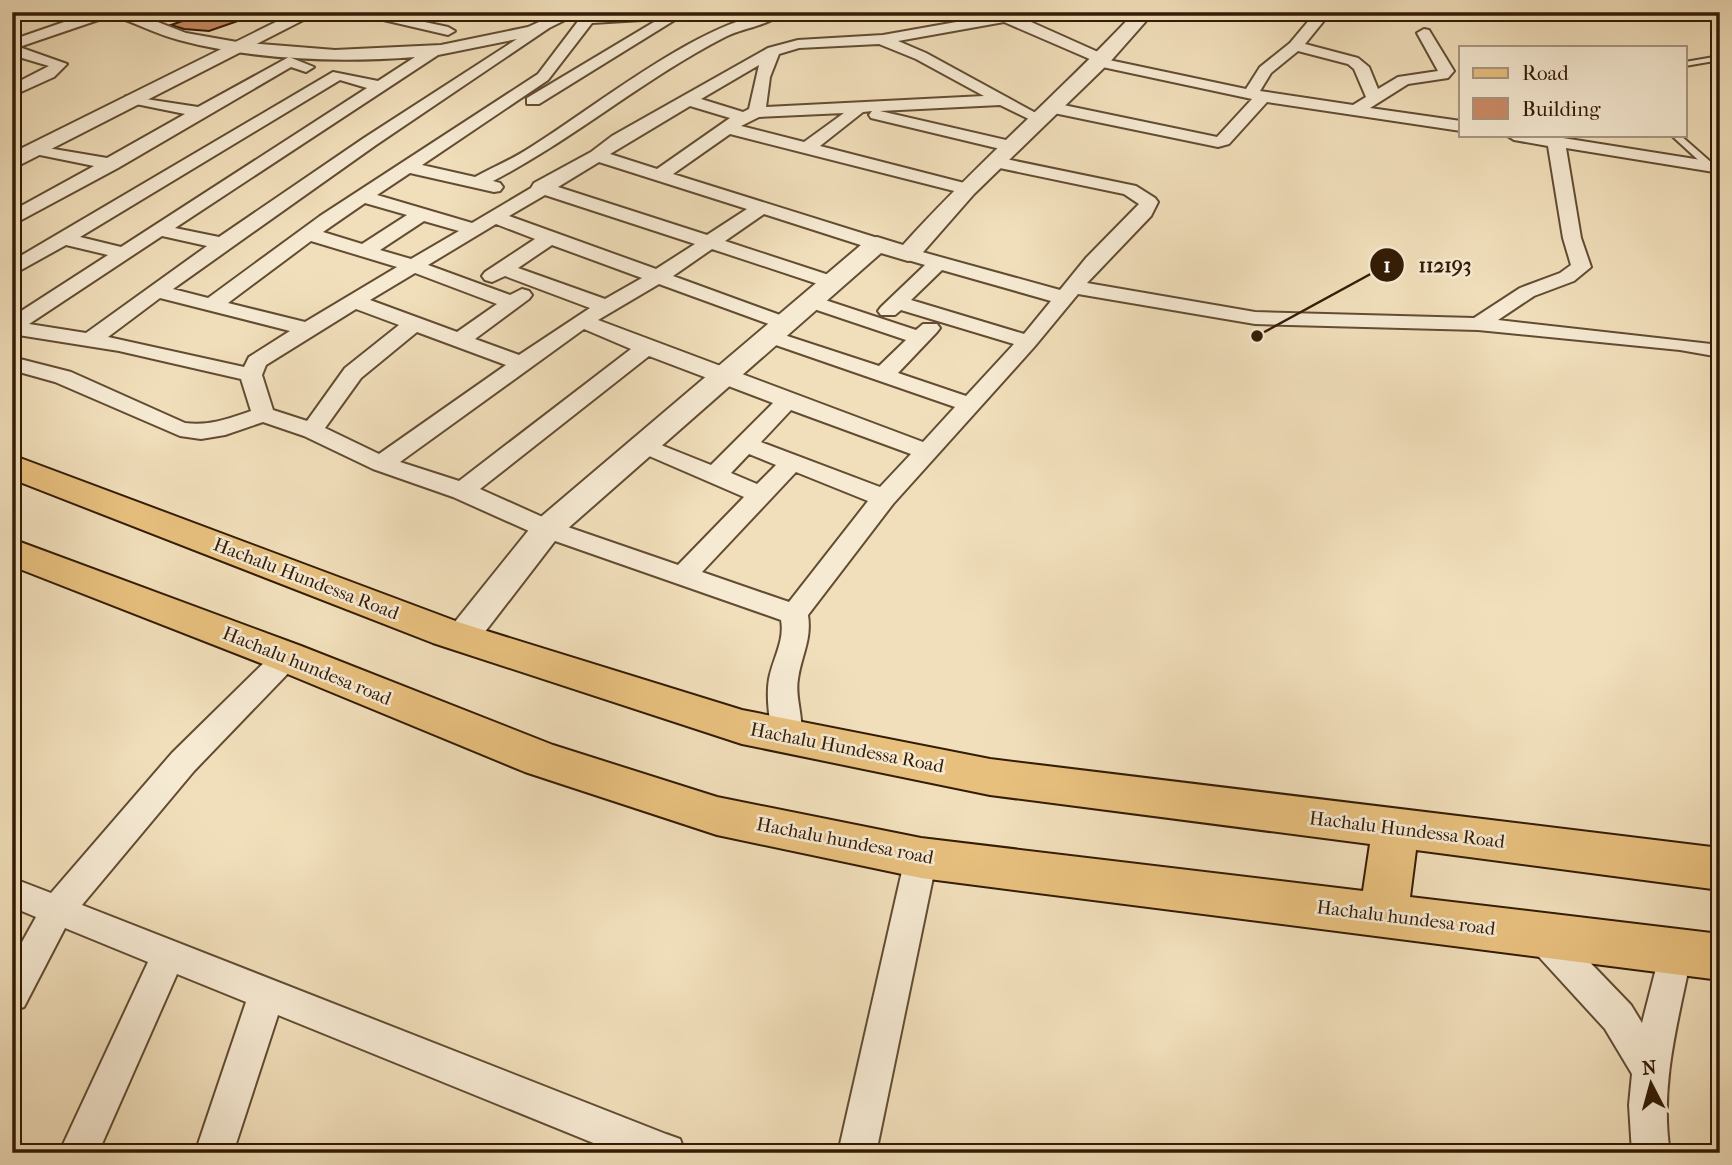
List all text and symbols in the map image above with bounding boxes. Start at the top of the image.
legend [1459,46,1686,136]
text: Road [1522,61,1569,85]
text: Building [1522,97,1601,121]
callout: 112193 [1369,244,1485,286]
text: 1 [1383,253,1391,277]
text: 112193 [1419,253,1471,277]
street label: Hachalu Hundessa Road [210,533,402,625]
street label: Hachalu hundesa road [219,622,395,710]
street label: Hachalu Hundessa Road [748,718,946,778]
street label: Hachalu Hundessa Road [1308,807,1507,853]
street label: Hachalu hundesa road [755,813,936,869]
street label: Hachalu hundesa road [1315,896,1497,940]
north arrow [1616,1050,1686,1120]
text: N [1641,1056,1658,1080]

